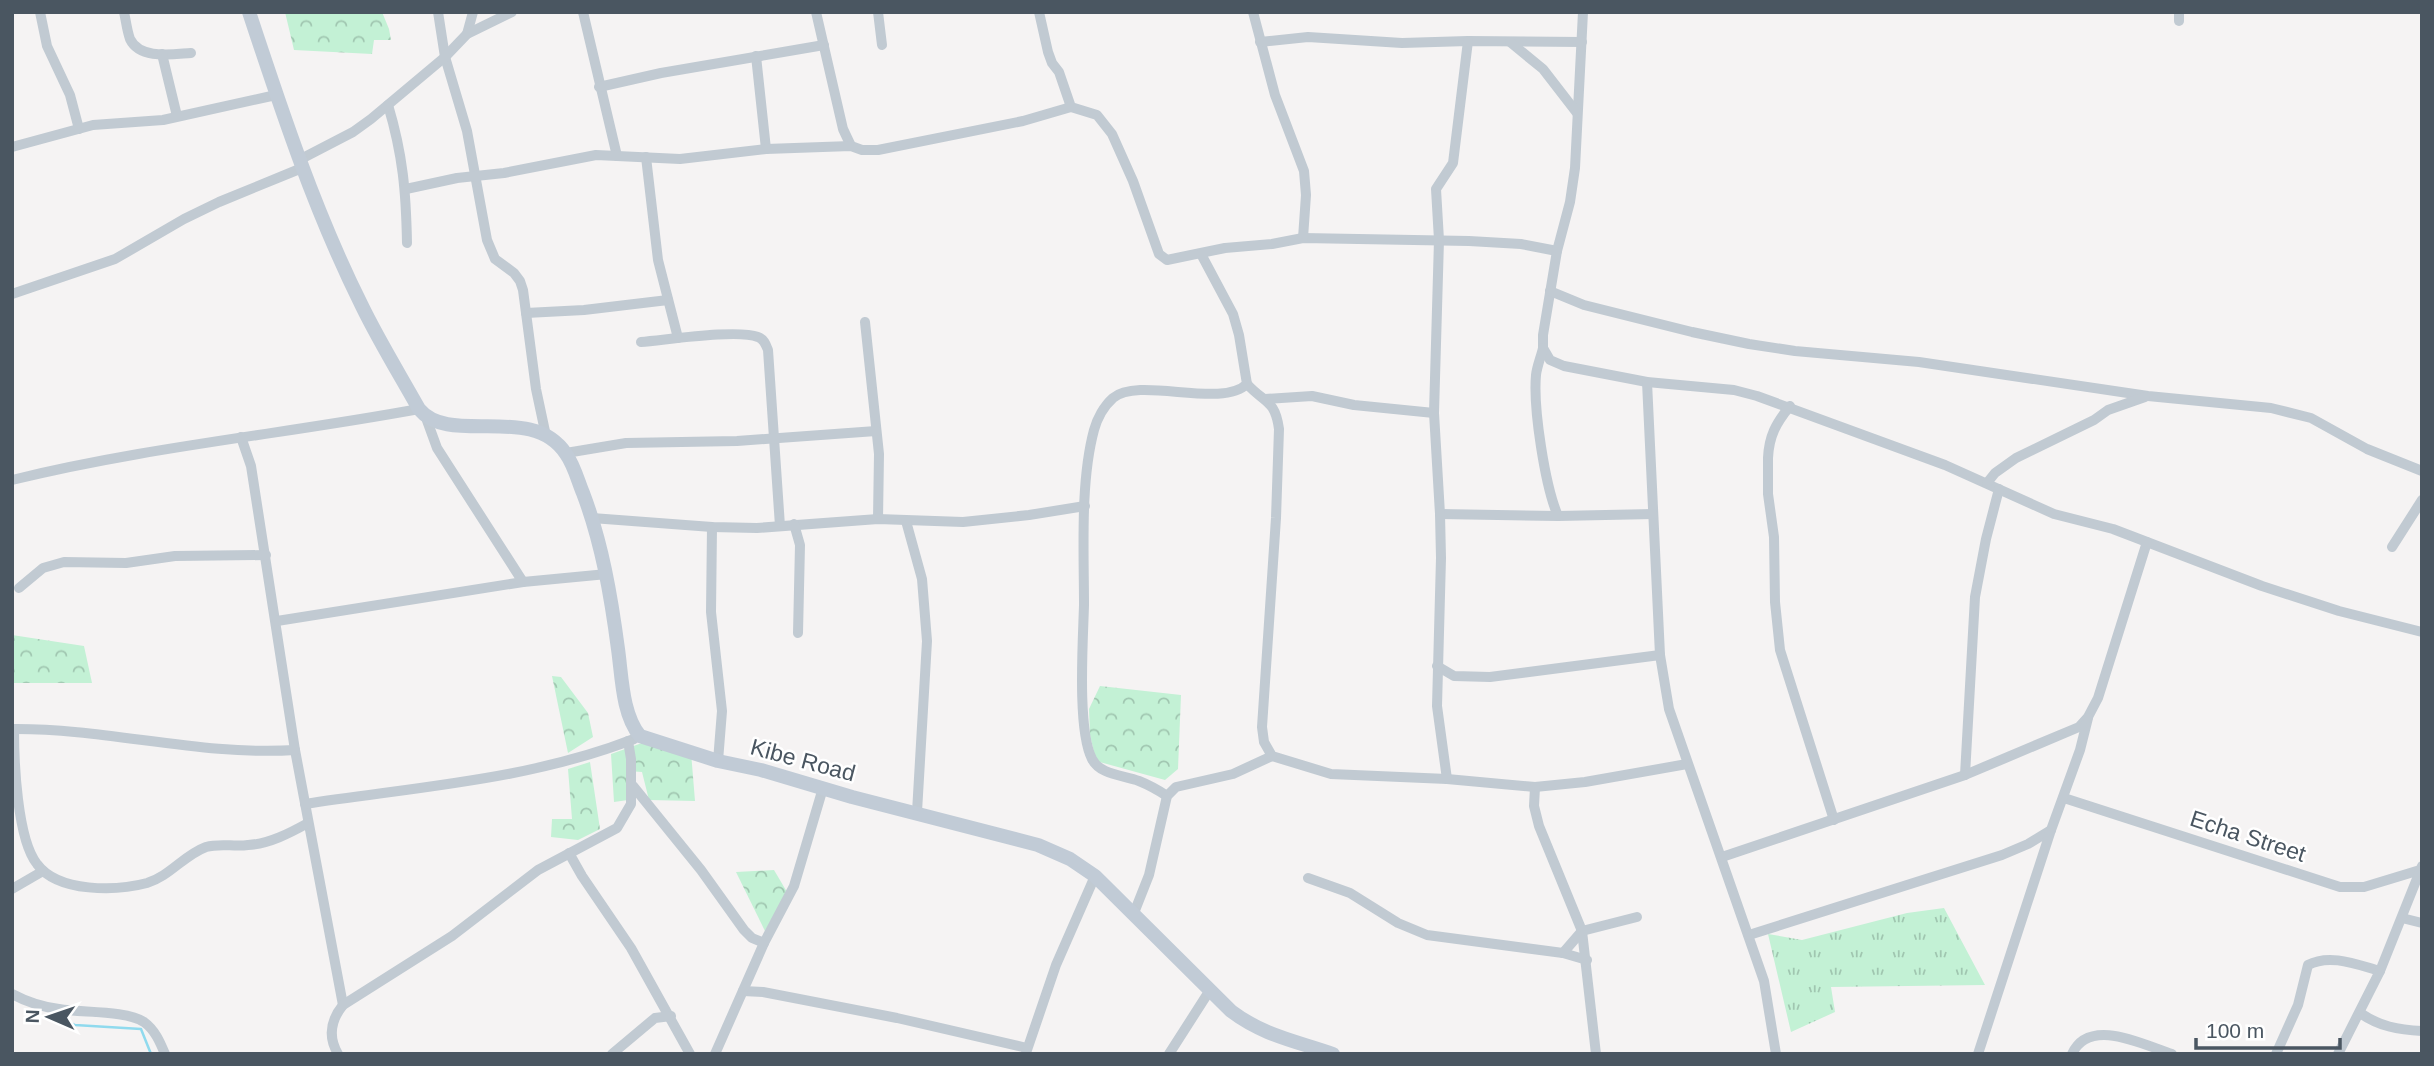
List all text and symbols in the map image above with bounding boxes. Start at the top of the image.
street label: Kibe Road [748,734,858,786]
street label: Echa Street [2187,805,2310,867]
north arrow [14,982,84,1052]
scale bar [2196,1006,2340,1050]
text: N [22,1009,43,1024]
text: 100 m [2206,1019,2264,1042]

